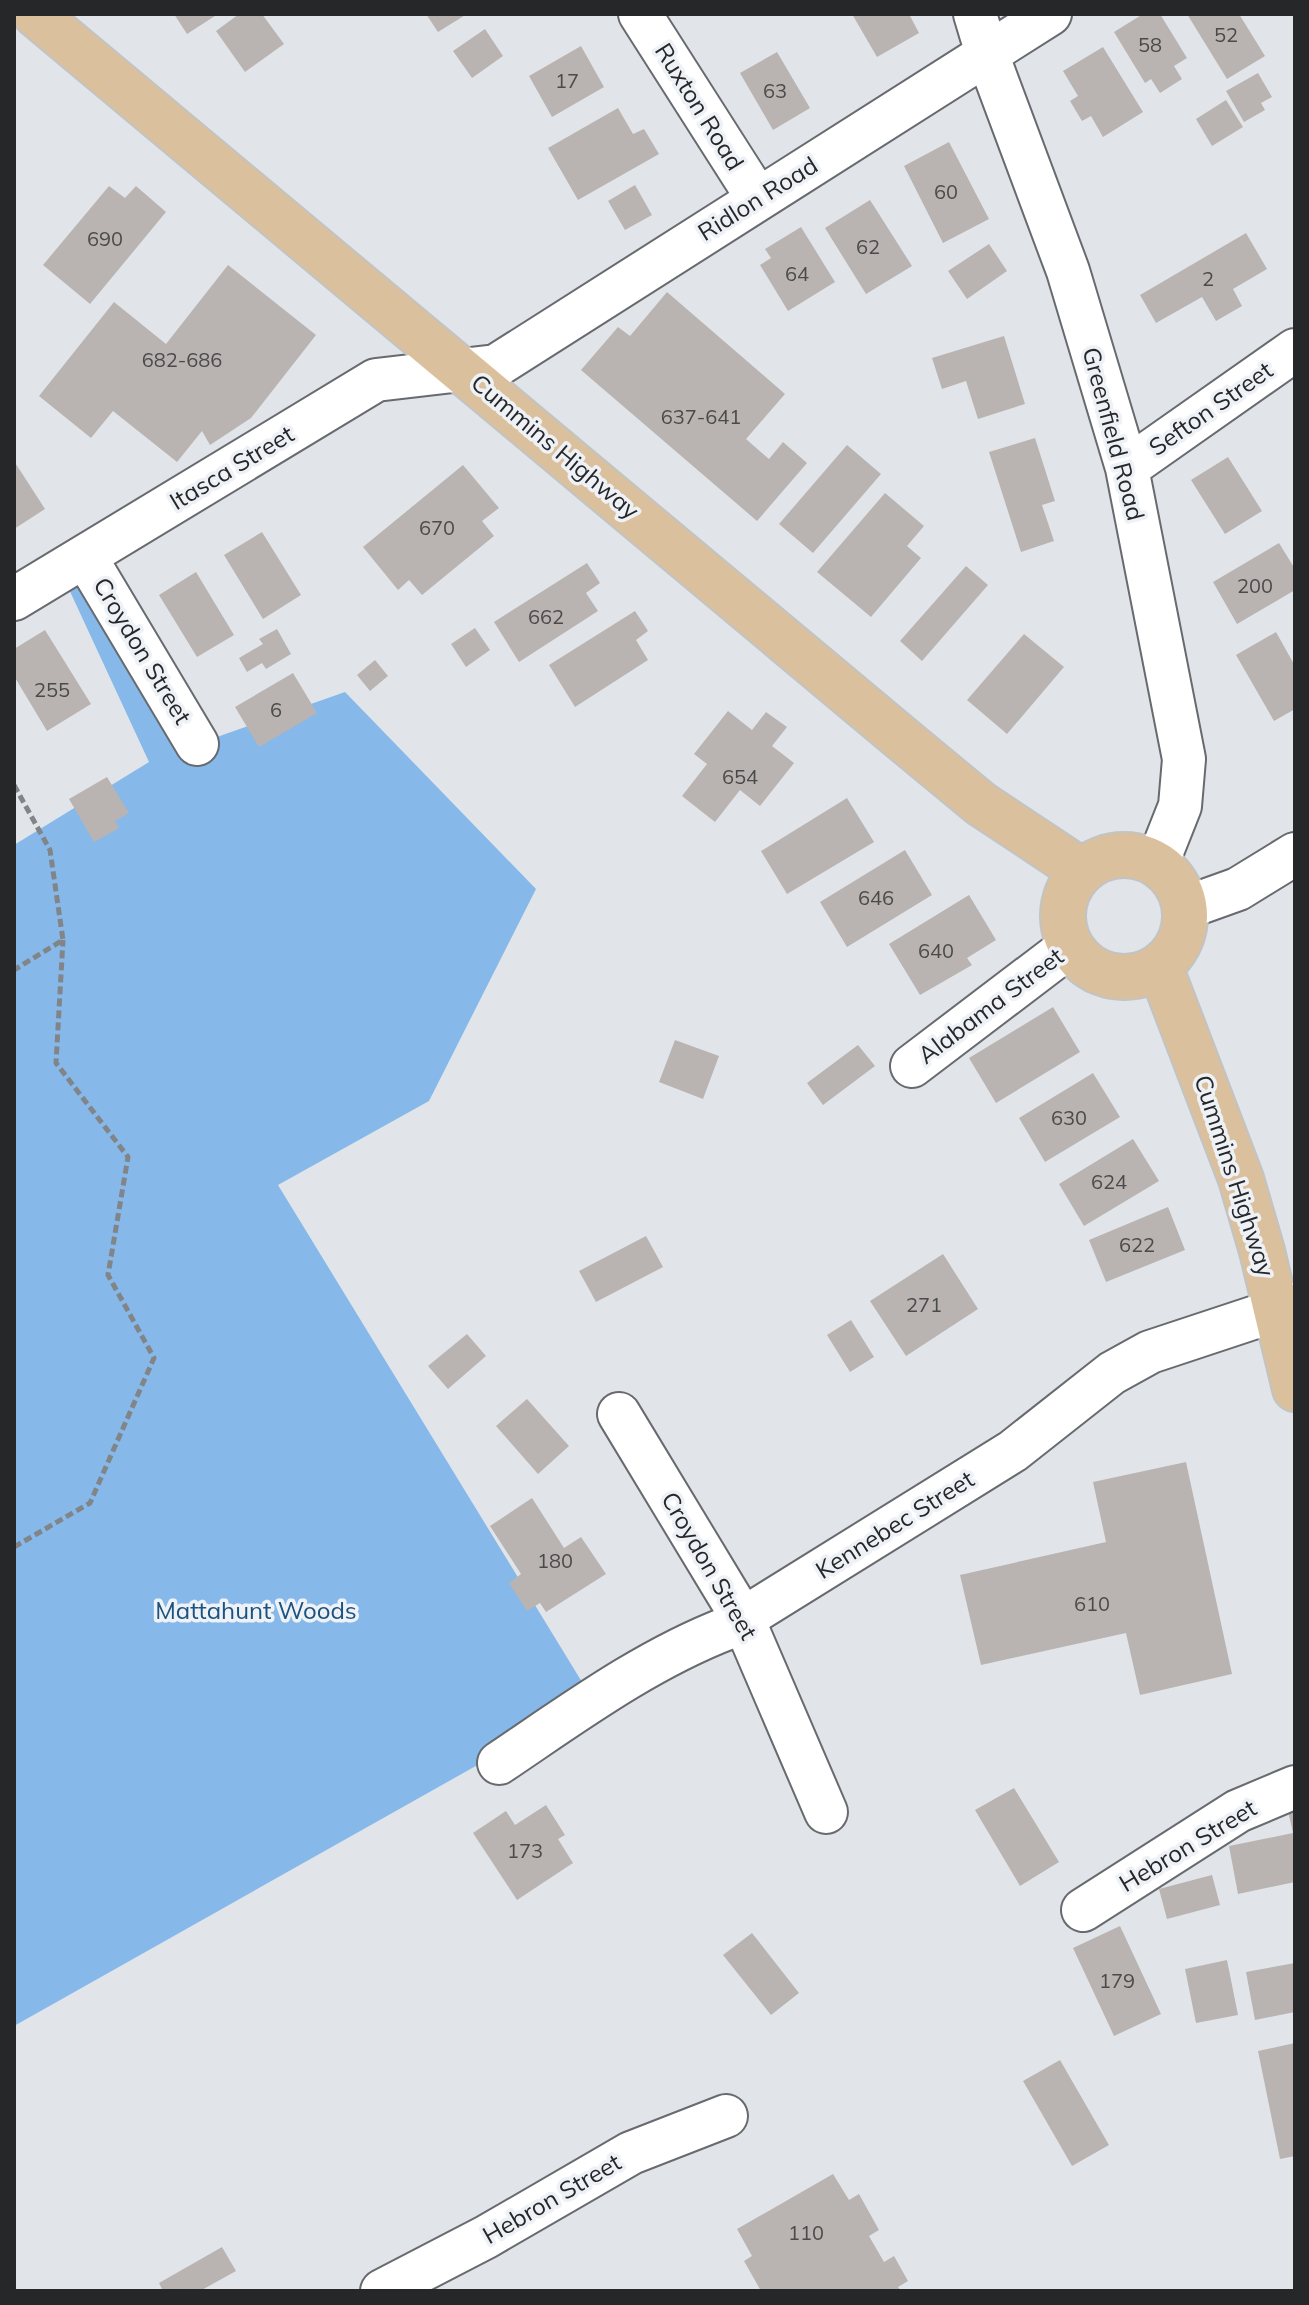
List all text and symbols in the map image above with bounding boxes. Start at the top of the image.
house number: 52 [1214,22,1238,47]
house number: 58 [1138,32,1162,57]
street label: Ruxton Road [649,37,751,176]
house number: 17 [555,68,579,93]
house number: 63 [763,78,787,103]
street label: Ridlon Road [692,150,823,247]
house number: 60 [934,179,958,204]
house number: 690 [87,226,123,251]
house number: 62 [856,234,880,259]
house number: 64 [785,261,809,286]
house number: 2 [1202,266,1214,291]
street label: Greenfield Road [1076,344,1152,524]
house number: 682-686 [142,347,222,372]
street label: Sefton Street [1143,355,1278,462]
street label: Cummins Highway [465,367,646,525]
house number: 637-641 [661,404,741,429]
street label: Itasca Street [164,418,299,516]
house number: 670 [419,515,455,540]
street label: Croydon Street [87,572,198,729]
house number: 200 [1237,573,1273,598]
house number: 662 [528,604,564,629]
house number: 255 [34,677,70,702]
house number: 6 [270,697,282,722]
house number: 654 [722,764,758,789]
house number: 646 [858,885,894,910]
house number: 640 [918,938,954,963]
street label: Alabama Street [912,941,1069,1070]
street label: Cummins Highway [1188,1071,1282,1281]
house number: 630 [1051,1105,1087,1130]
house number: 624 [1091,1169,1127,1194]
house number: 622 [1119,1232,1155,1257]
house number: 271 [906,1292,942,1317]
street label: Kennebec Street [810,1463,979,1585]
street label: Croydon Street [655,1486,764,1645]
house number: 180 [537,1548,573,1573]
house number: 610 [1074,1591,1110,1616]
park label: Mattahunt Woods [155,1595,357,1625]
street label: Hebron Street [1113,1792,1262,1898]
house number: 173 [507,1838,543,1863]
house number: 179 [1099,1968,1135,1993]
street label: Hebron Street [477,2146,626,2250]
house number: 110 [788,2220,824,2245]

